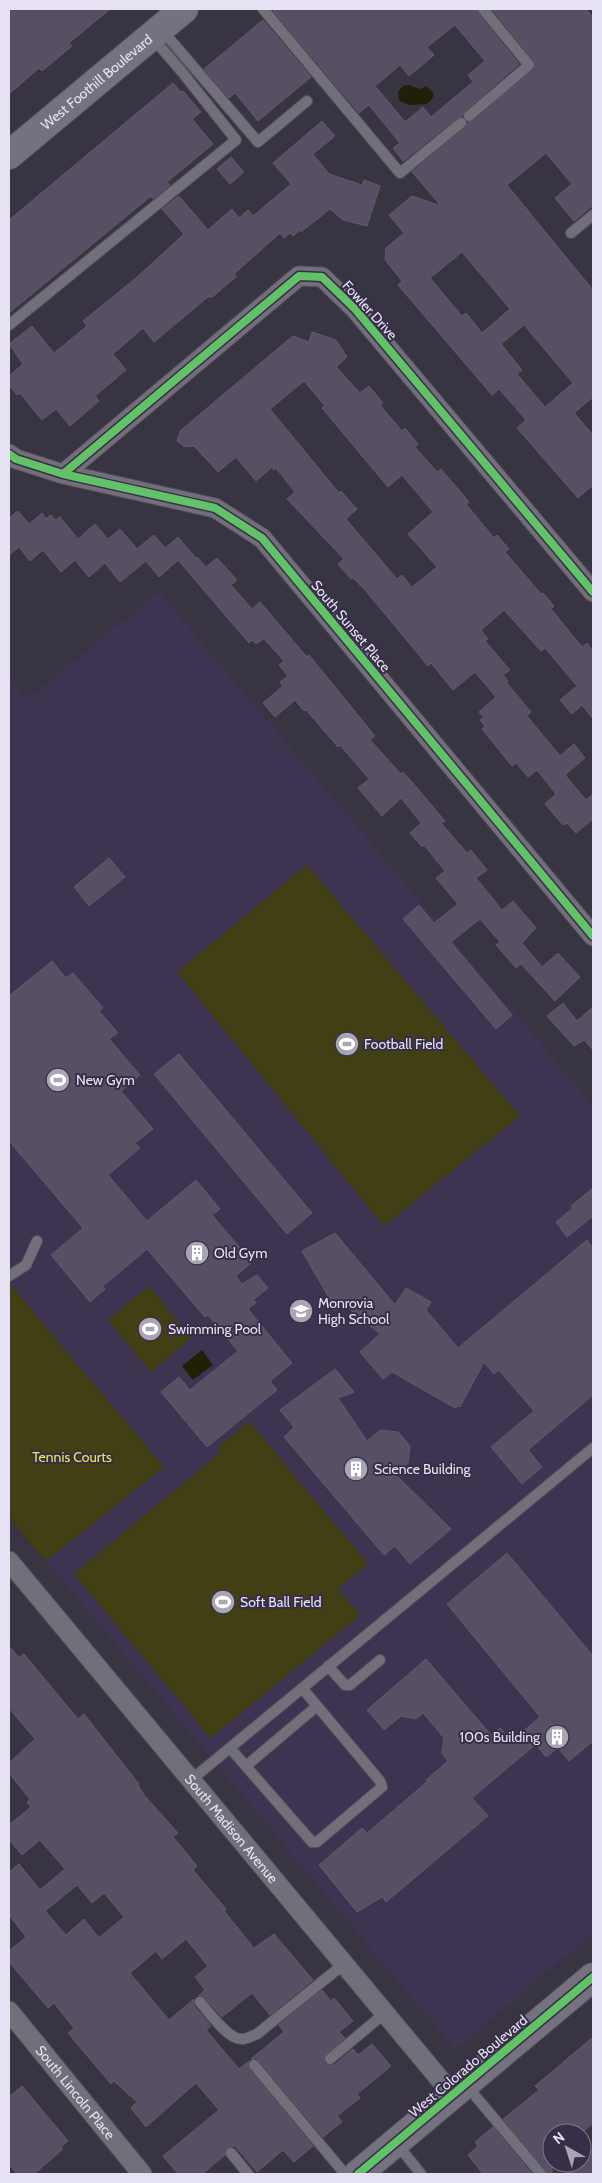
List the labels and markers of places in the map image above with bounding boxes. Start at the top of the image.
sports icon: Football Field [334,1031,360,1057]
place label: Football Field [364,1035,443,1053]
sports icon: New Gym [45,1067,71,1093]
place label: New Gym [76,1071,135,1089]
building icon: Old Gym [184,1240,210,1266]
place label: Old Gym [214,1244,267,1262]
place label: Monrovia High School [318,1294,390,1328]
school or university icon: Monrovia High School [288,1298,314,1324]
sports icon: Swimming Pool [137,1316,163,1342]
place label: Swimming Pool [168,1320,262,1338]
building icon: Science Building [343,1456,369,1482]
place label: Science Building [374,1460,471,1478]
sports icon: Soft Ball Field [210,1589,236,1615]
place label: Soft Ball Field [240,1593,322,1611]
building icon: 100s Building [544,1724,570,1750]
place label: 100s Building [460,1728,541,1746]

